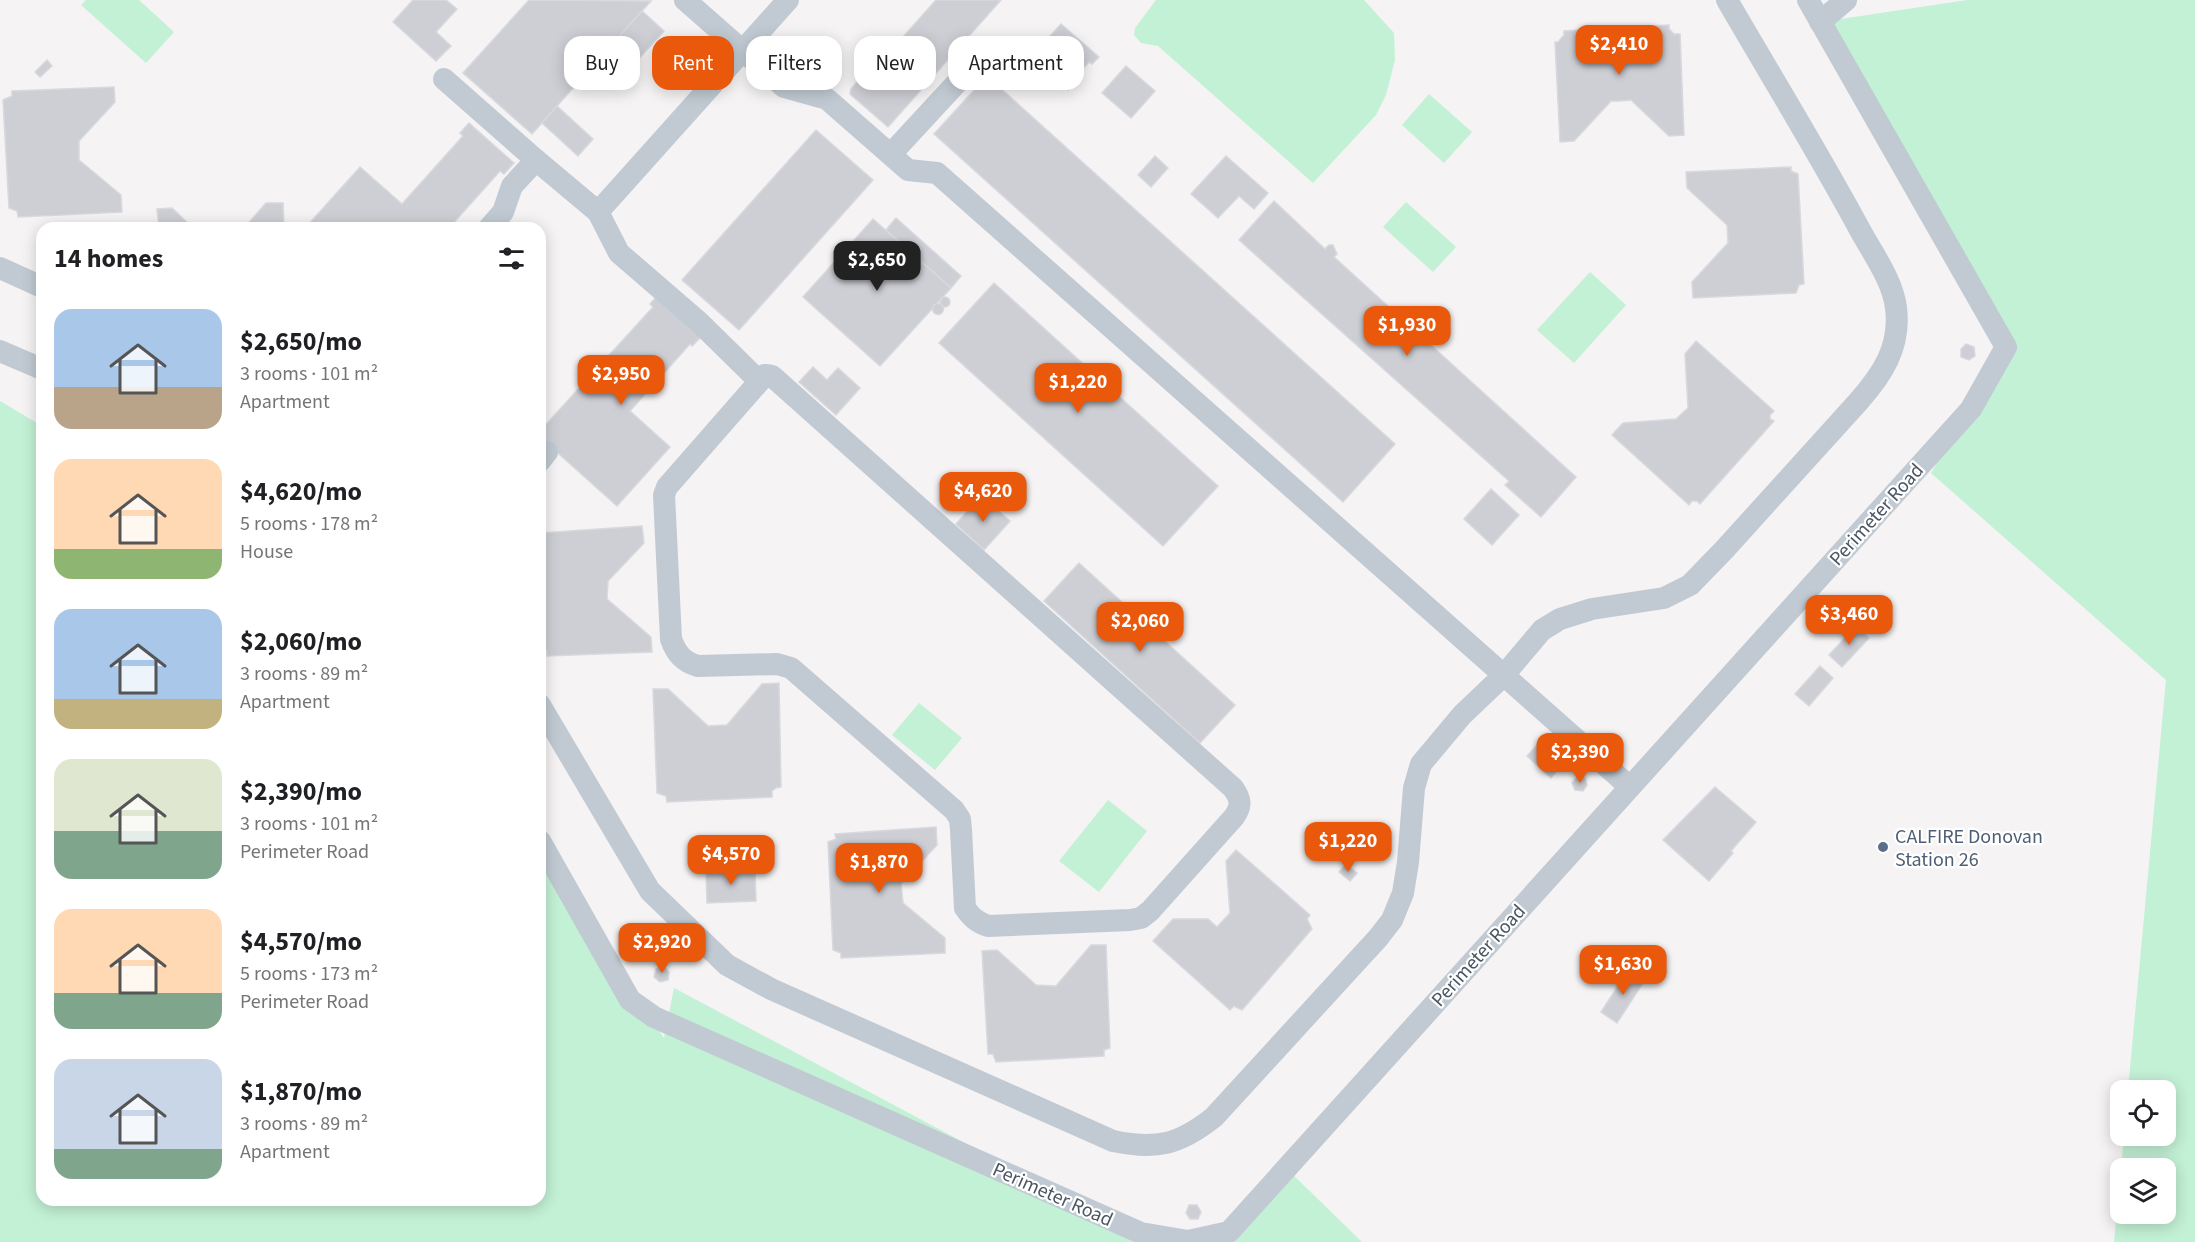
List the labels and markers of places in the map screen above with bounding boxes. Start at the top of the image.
pin: $2,410 [1570,25,1668,76]
pin: $2,650 [828,241,926,292]
pin: $1,930 [1358,306,1456,357]
pin: $2,950 [572,355,670,406]
pin: $1,220 [1029,363,1127,414]
pin: $4,620 [934,472,1032,523]
pin: $3,460 [1800,595,1898,646]
pin: $2,060 [1091,602,1189,653]
pin: $2,390 [1531,733,1629,784]
pin: $1,220 [1299,822,1397,873]
place label: CALFIRE Donovan Station 26 [1895,823,2043,874]
pin: $4,570 [682,835,780,886]
marker: CALFIRE Donovan Station 26 [1876,840,1890,854]
pin: $1,870 [830,843,928,894]
pin: $2,920 [613,923,711,974]
pin: $1,630 [1574,945,1672,996]

